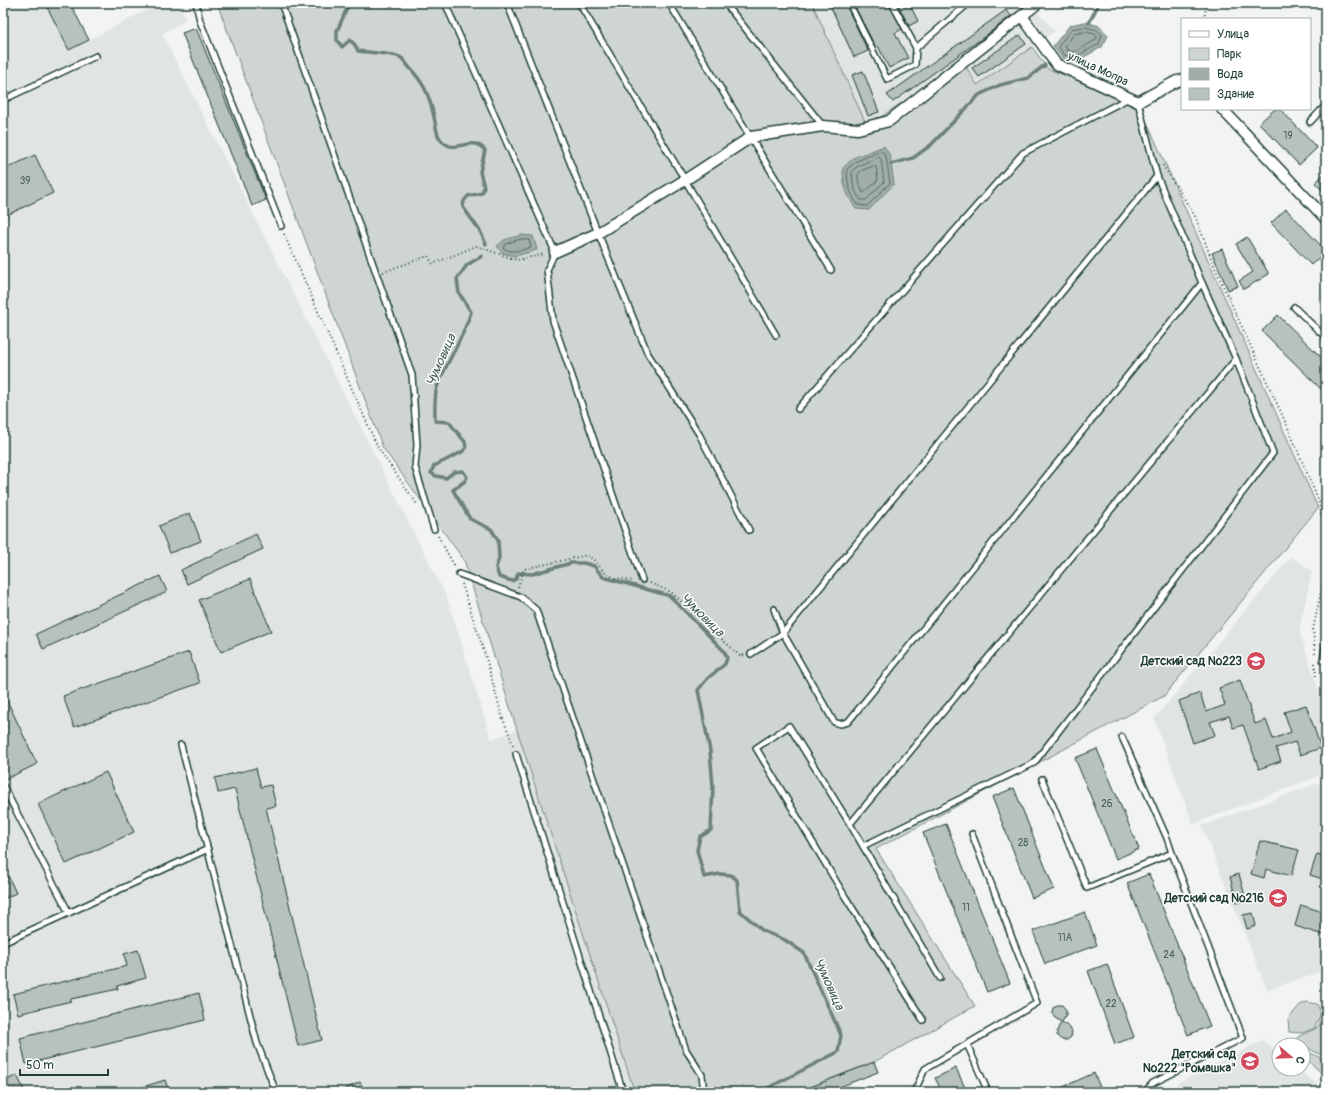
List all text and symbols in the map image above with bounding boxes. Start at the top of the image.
legend [1181,18,1311,110]
text: Улица [1217,27,1249,42]
text: Парк [1217,47,1242,62]
street label: улица Мопра [1065,48,1131,90]
text: Вода [1217,67,1243,82]
text: Здание [1217,87,1254,102]
house number: 19 [1283,130,1293,142]
house number: 39 [20,175,30,187]
water label: Чумовица [422,331,460,389]
water label: Чумовица [677,590,728,641]
school or university icon: Детский сад №223 [1245,650,1267,672]
place label: Детский сад №223 [1140,654,1242,669]
house number: 26 [1101,798,1113,810]
house number: 28 [1018,837,1028,849]
school or university icon: Детский сад №216 [1267,887,1289,909]
place label: Детский сад №216 [1163,891,1264,906]
house number: 11 [962,902,970,914]
house number: 11А [1058,932,1073,944]
house number: 24 [1163,949,1175,961]
water label: Чумовица [810,955,848,1013]
house number: 22 [1105,998,1117,1010]
north arrow [1271,1037,1311,1077]
place label: Детский сад №222 "Ромашка" [1143,1047,1237,1076]
school or university icon: Детский сад №222 "Ромашка" [1239,1050,1261,1072]
scale bar [20,1051,108,1077]
text: С [1293,1055,1307,1066]
text: 50 m [26,1058,54,1073]

